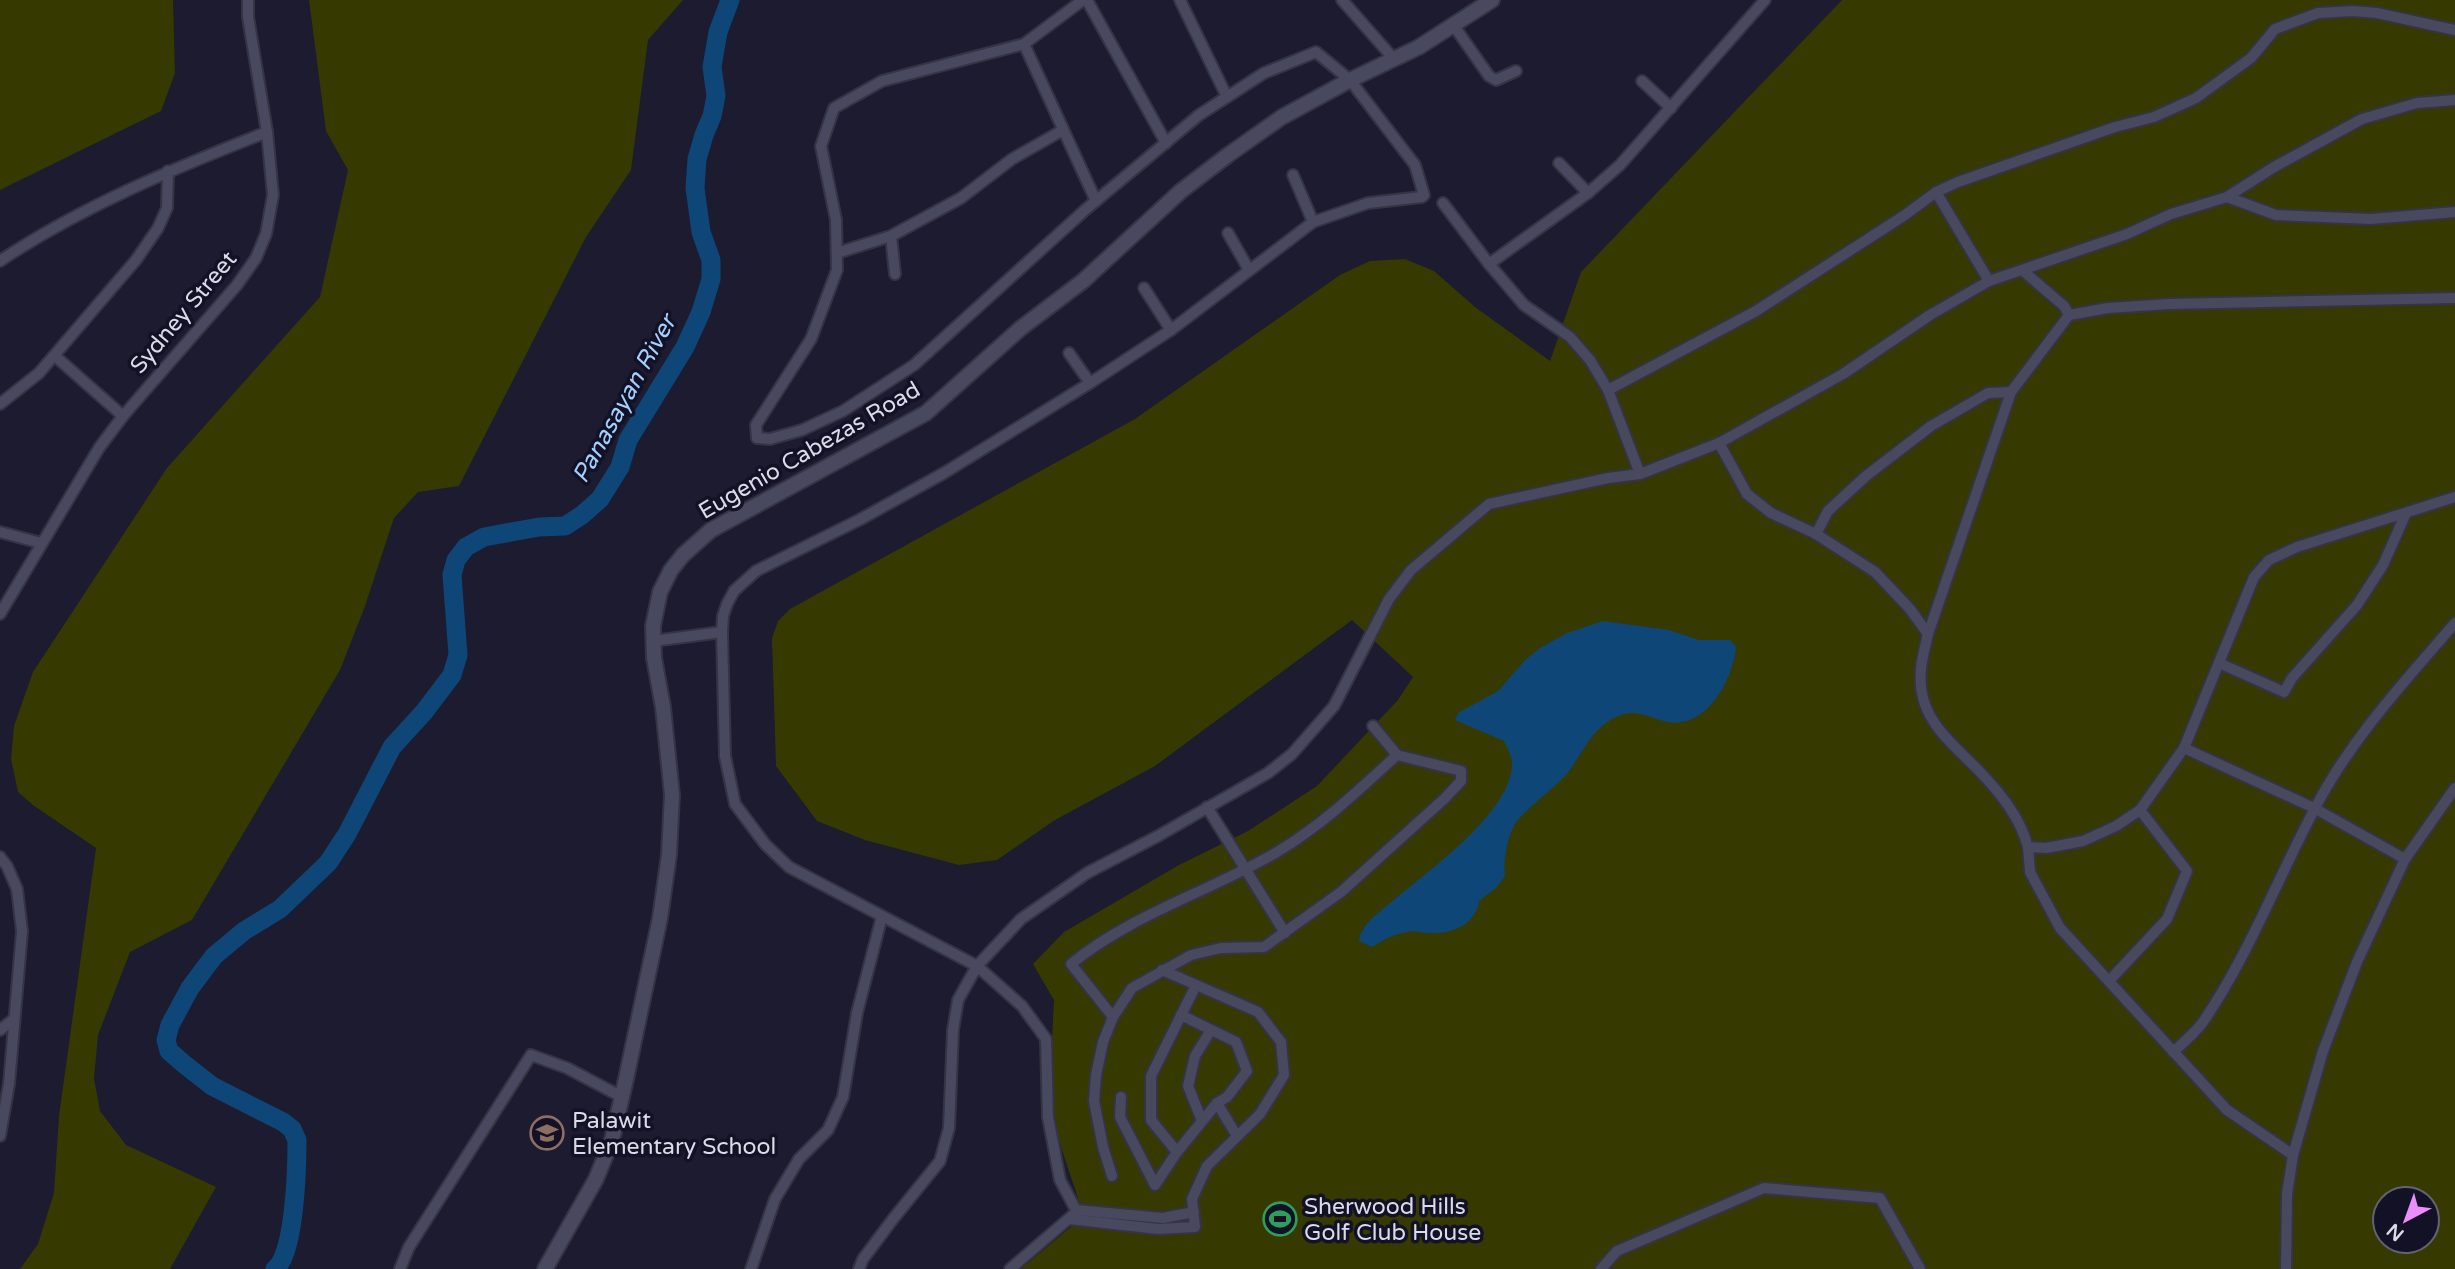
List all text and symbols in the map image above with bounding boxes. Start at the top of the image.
street label: Sydney Street [124,246,243,380]
water label: Panasayan River [566,308,684,488]
street label: Eugenio Cabezas Road [694,376,925,526]
place label: Palawit Elementary School [572,1107,776,1161]
school or university icon: Palawit Elementary School [528,1114,566,1152]
north arrow [2371,1185,2441,1255]
place label: Sherwood Hills Golf Club House [1304,1193,1481,1247]
sports icon: Sherwood Hills Golf Club House [1261,1200,1299,1238]
text: N [2383,1219,2408,1245]

